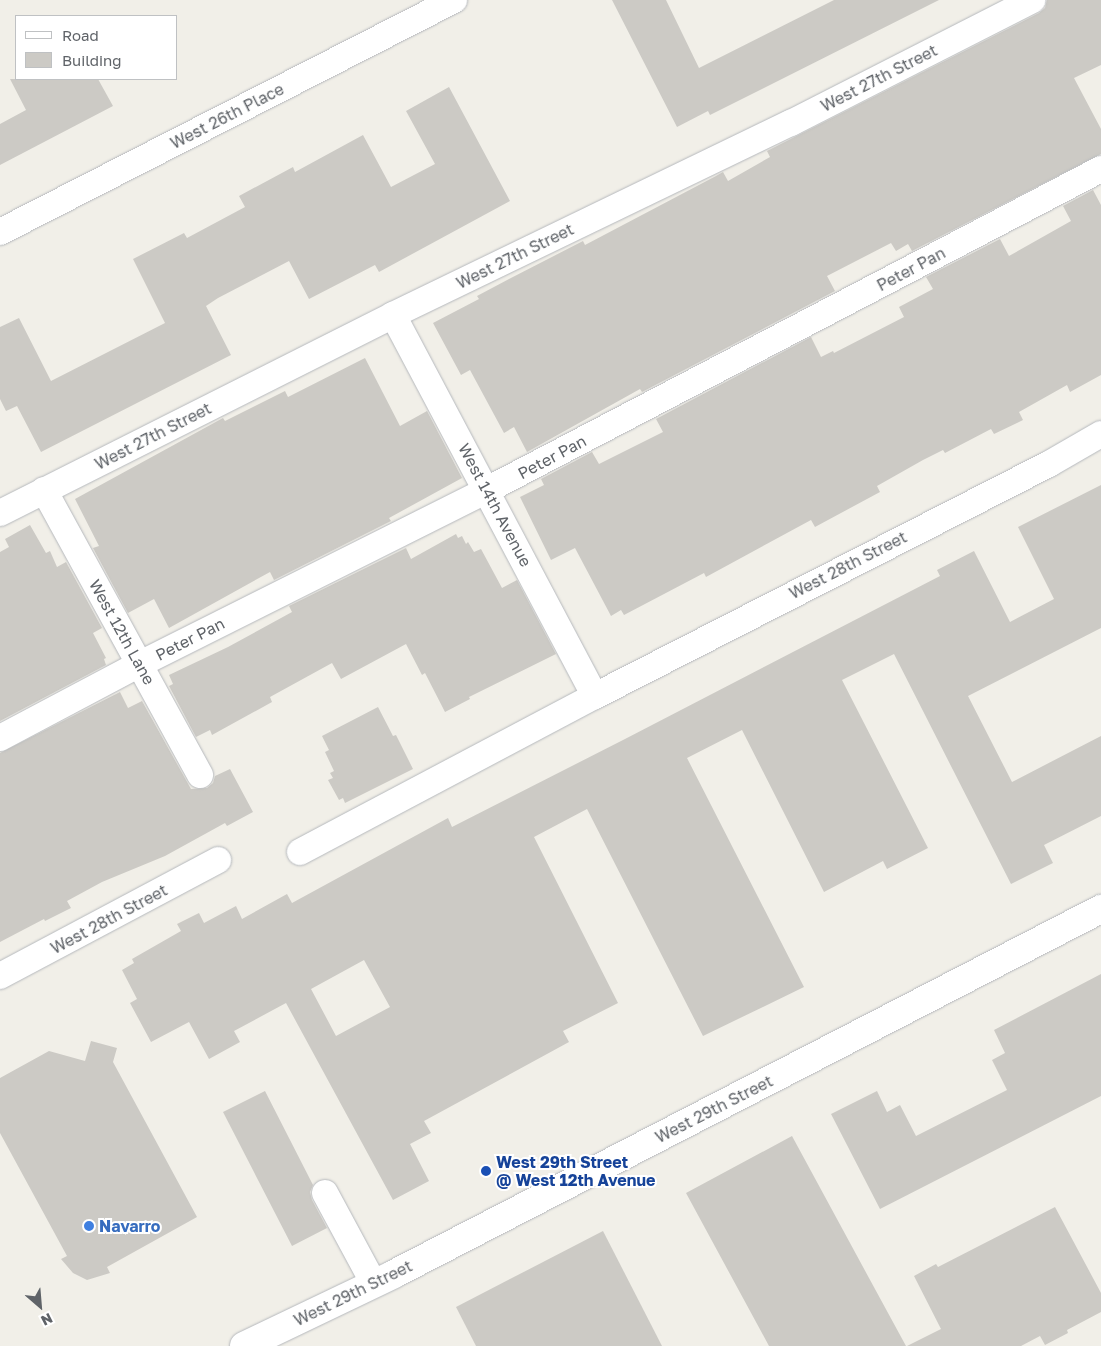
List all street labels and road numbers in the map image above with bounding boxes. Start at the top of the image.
street label: West 27th Street [818,40,940,116]
street label: West 26th Place [167,79,287,153]
street label: West 27th Street [453,219,577,293]
street label: Peter Pan [874,243,948,295]
street label: West 27th Street [92,398,214,474]
street label: Peter Pan [515,431,589,483]
street label: West 14th Avenue [454,440,536,570]
street label: West 28th Street [786,527,910,603]
street label: West 12th Lane [85,576,159,688]
street label: Peter Pan [152,613,228,665]
street label: West 28th Street [47,880,171,958]
street label: West 29th Street [652,1071,776,1147]
street label: West 29th Street [291,1256,415,1330]

